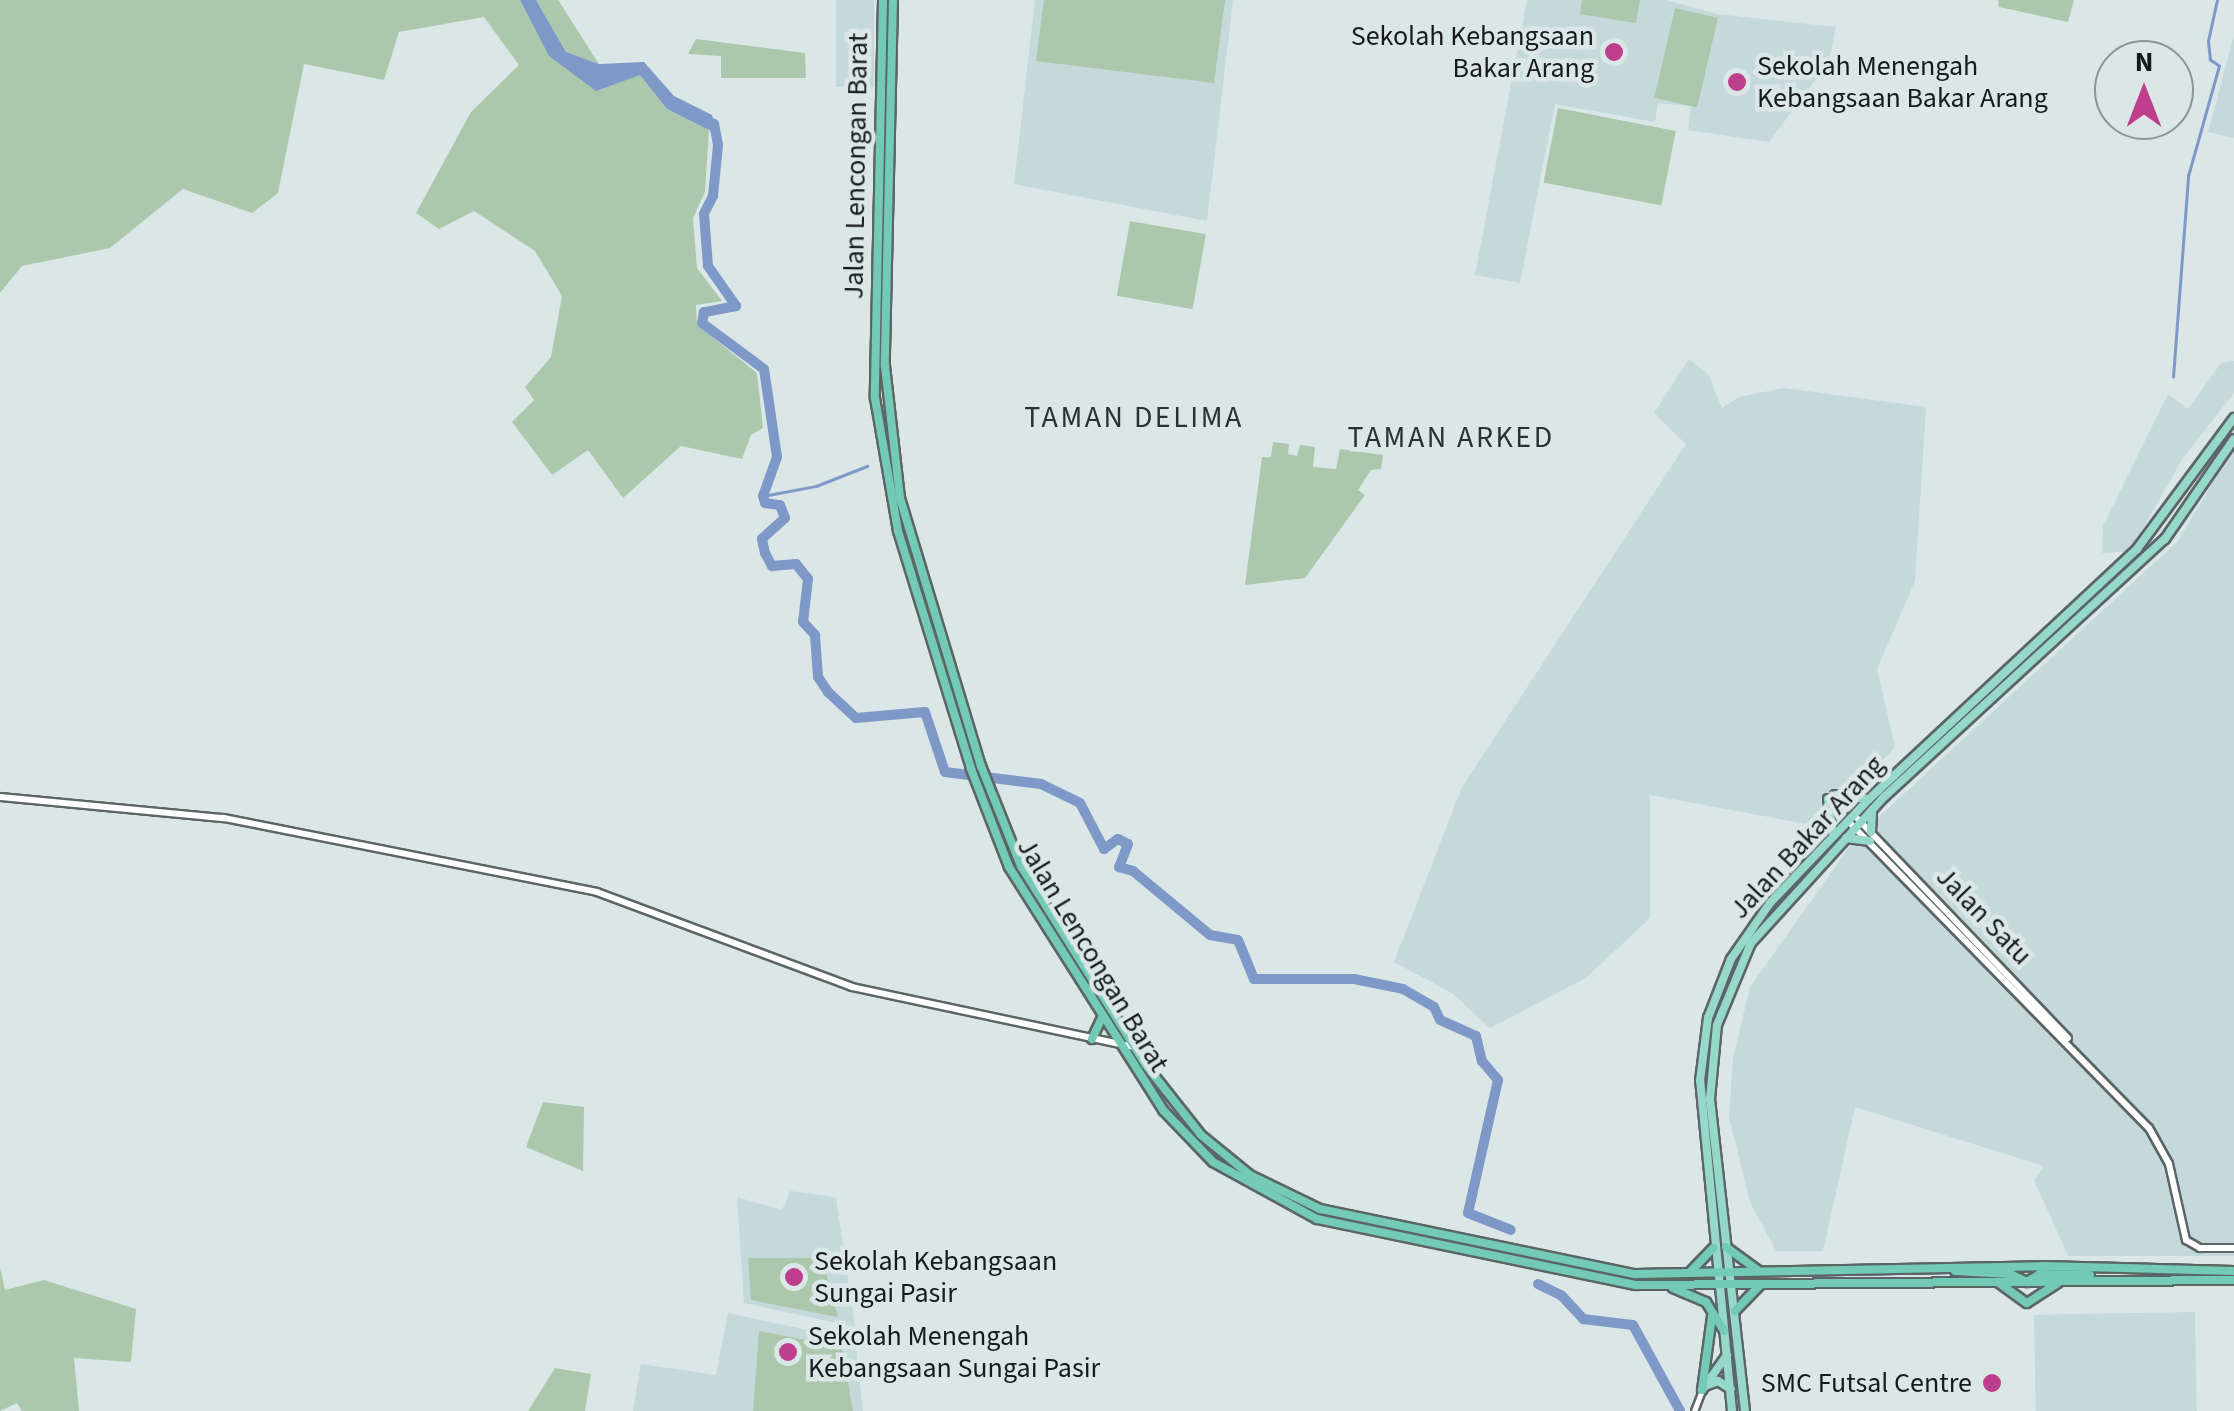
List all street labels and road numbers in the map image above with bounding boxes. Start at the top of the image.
street label: Jalan Lencongan Barat [837,33,875,299]
street label: Jalan Bakar Arang [1723,748,1891,926]
street label: Jalan Lencongan Barat [1010,832,1176,1078]
street label: Jalan Satu [1929,860,2039,972]

